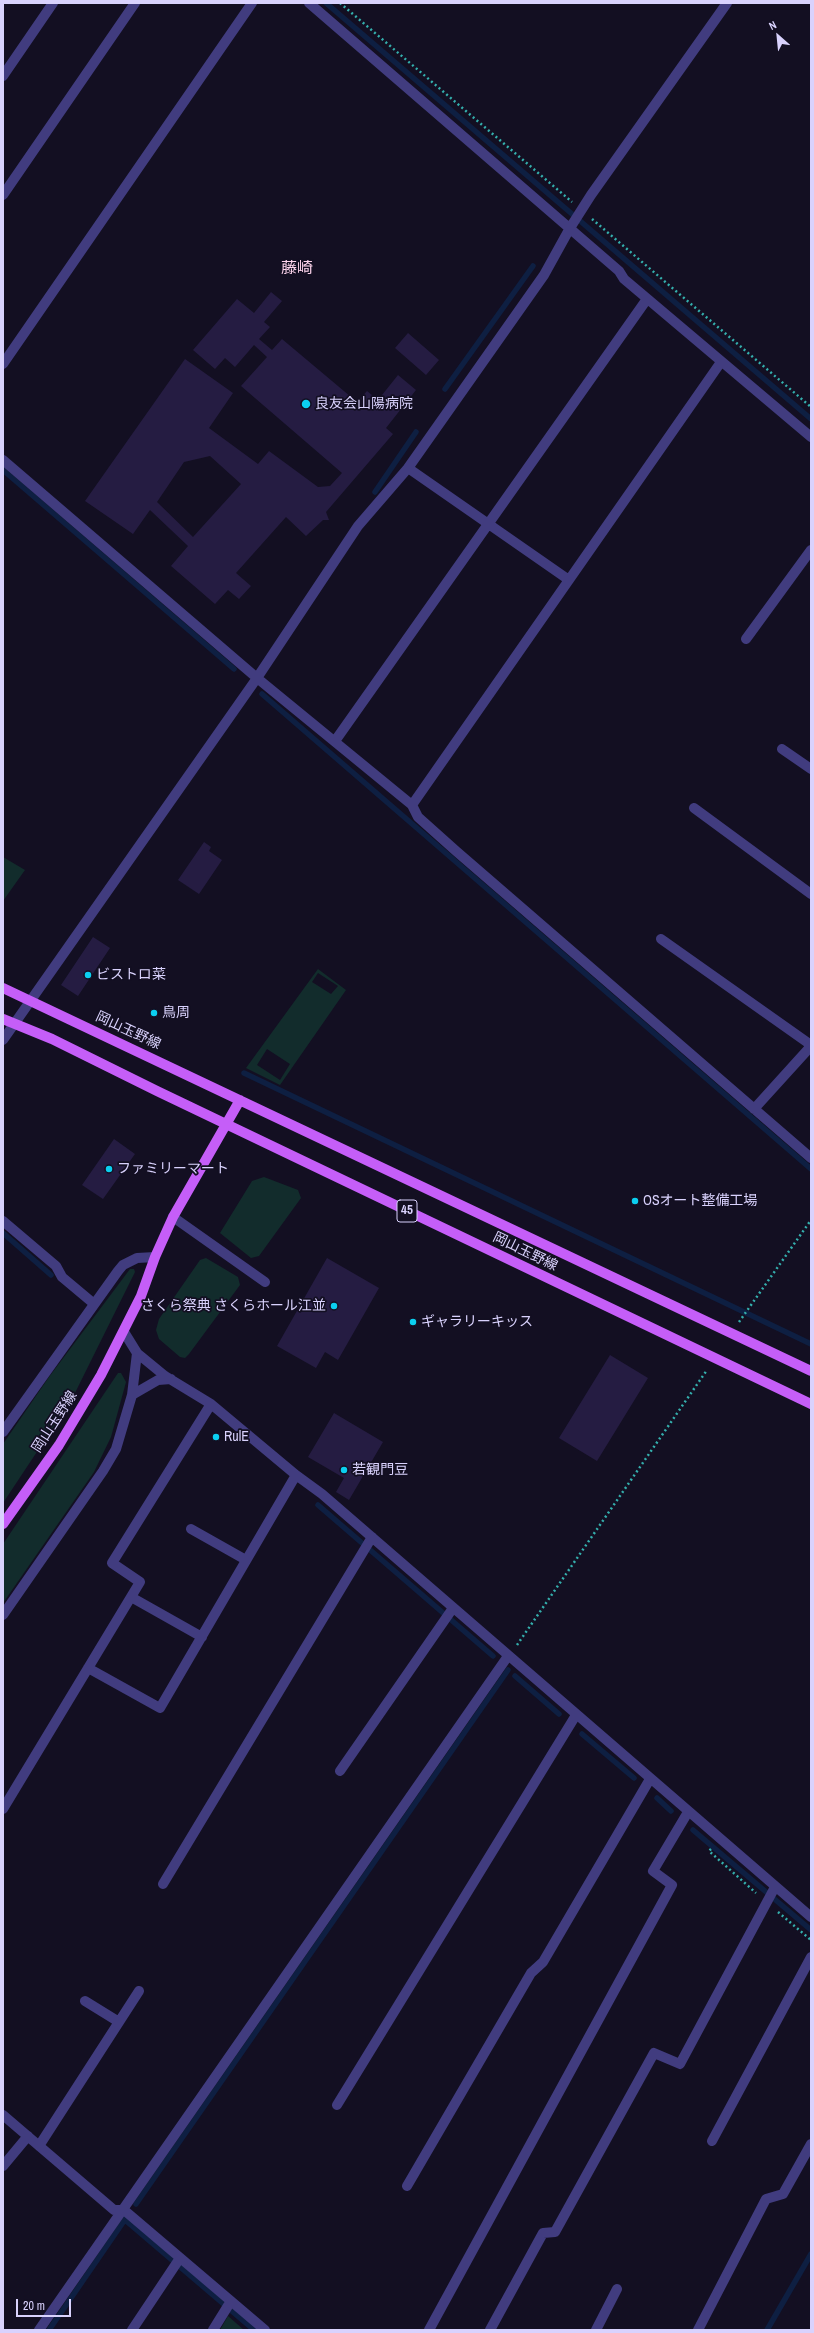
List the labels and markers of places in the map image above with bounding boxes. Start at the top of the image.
place label: 良友会山陽病院 [315,396,413,412]
marker: 良友会山陽病院 [300,398,312,410]
place label: ビストロ菜 [96,967,166,983]
marker: ビストロ菜 [83,970,93,980]
place label: 鳥周 [162,1005,190,1021]
marker: 鳥周 [149,1008,159,1018]
place label: ファミリーマート [117,1161,229,1177]
marker: ファミリーマート [104,1164,114,1174]
place label: OSオート整備工場 [643,1193,758,1209]
marker: OSオート整備工場 [630,1196,640,1206]
place label: さくら祭典 さくらホール江並 [141,1298,326,1314]
marker: さくら祭典 さくらホール江並 [329,1301,339,1311]
place label: ギャラリーキッス [421,1314,533,1330]
marker: ギャラリーキッス [408,1317,418,1327]
place label: RulE [224,1429,249,1445]
marker: RulE [211,1432,221,1442]
place label: 若観門豆 [352,1462,408,1478]
marker: 若観門豆 [339,1465,349,1475]

